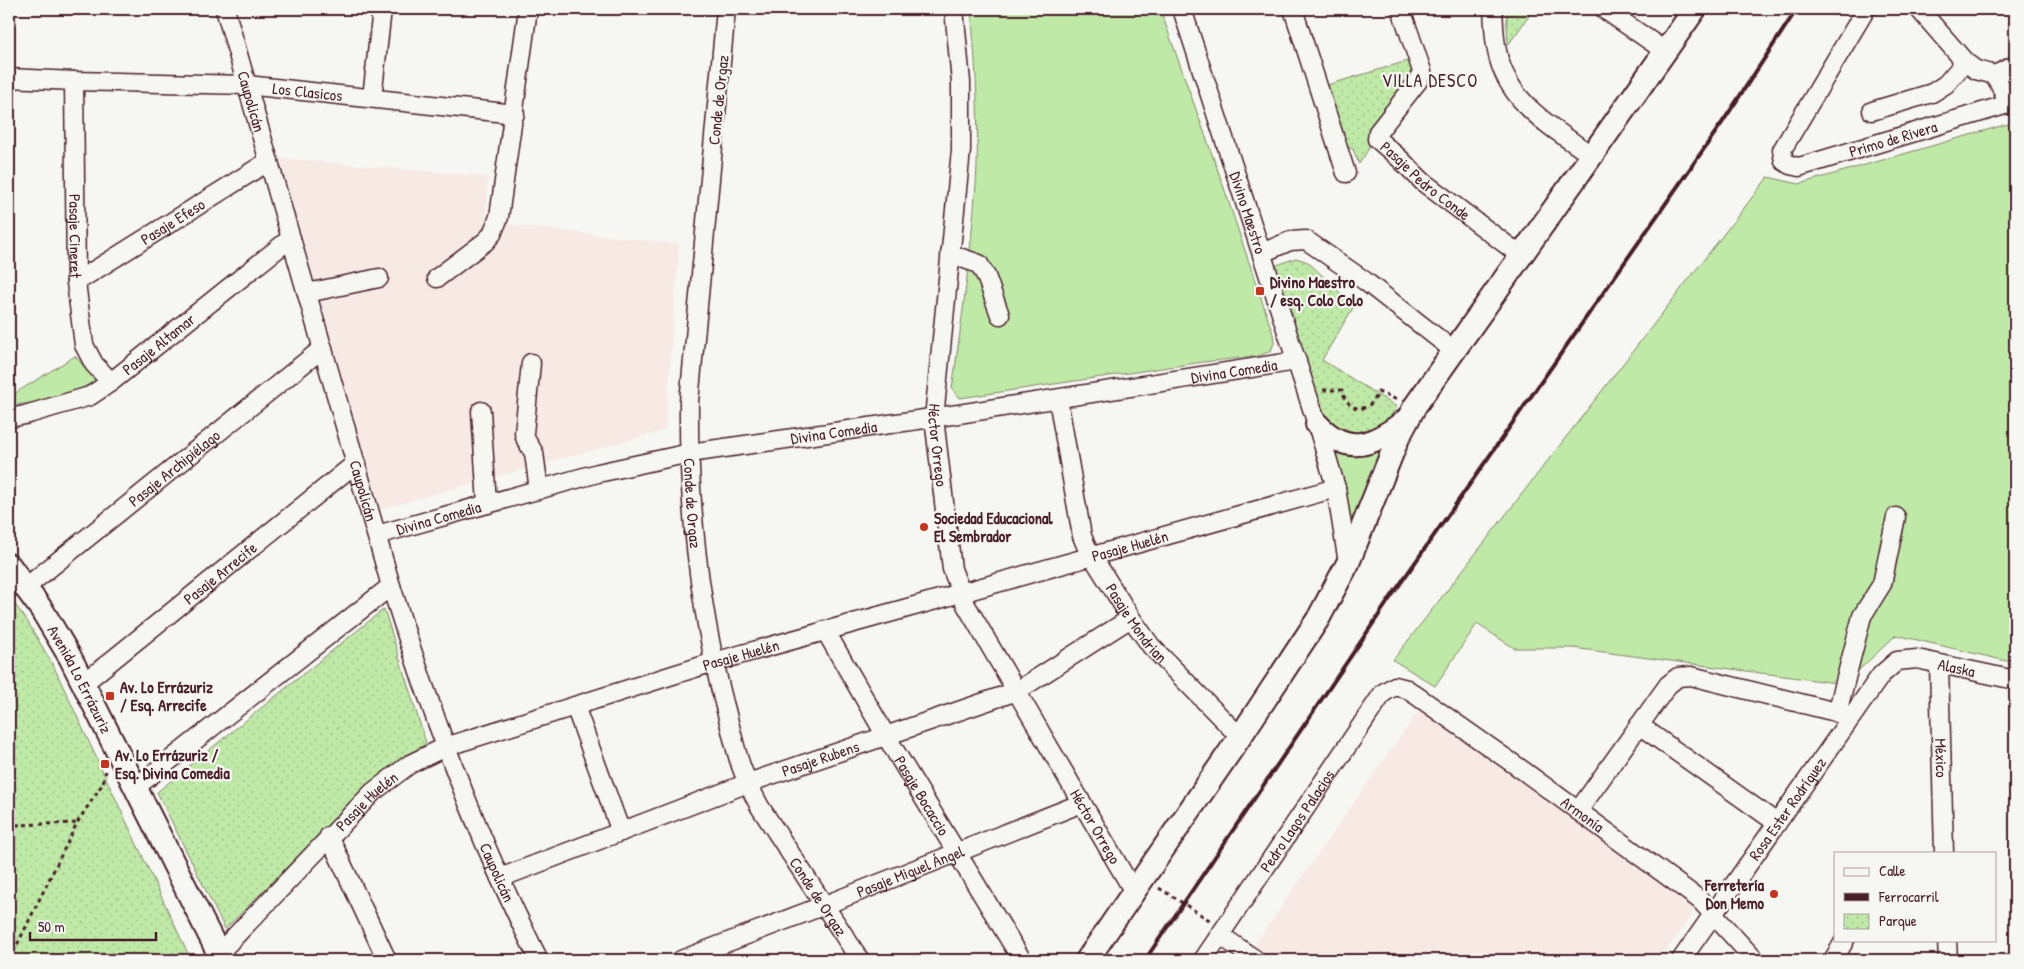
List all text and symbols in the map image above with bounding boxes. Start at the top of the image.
street label: Conde de Orgaz [702,54,734,146]
street label: Caupolicán [232,68,271,134]
district label: VILLA DESCO [1382,68,1478,93]
street label: Los Clasicos [271,77,344,106]
street label: Primo de Rivera [1846,115,1940,162]
street label: Pasaje Pedro Conde [1376,136,1476,225]
street label: Divino Maestro [1225,169,1272,257]
street label: Pasaje Efeso [136,193,209,250]
street label: Pasaje Cineret [64,194,87,279]
place label: Divino Maestro / esq. Colo Colo [1270,271,1364,312]
marker: Divino Maestro / esq. Colo Colo [1254,285,1266,297]
street label: Pasaje Altamar [117,308,199,380]
street label: Divina Comedia [1189,353,1279,388]
street label: Héctor Orrego [923,403,953,488]
street label: Divina Comedia [789,415,878,449]
street label: Pasaje Archipiélago [124,424,225,511]
street label: Caupolicán [344,457,383,523]
street label: Conde de Orgaz [679,458,707,550]
street label: Divina Comedia [394,495,483,540]
place label: Sociedad Educacional El Sembrador [934,507,1053,547]
marker: Sociedad Educacional El Sembrador [918,521,930,533]
street label: Pasaje Huelén [1089,525,1171,567]
street label: Pasaje Arrecife [179,536,262,609]
street label: Pasaje Mondrian [1101,579,1172,668]
street label: Avenida Lo Errázuriz [43,621,118,737]
street label: Pasaje Huelén [700,633,781,676]
street label: Alaska [1936,653,1977,682]
place label: Av. Lo Errázuriz / Esq. Arrecife [120,676,213,717]
marker: Av. Lo Errázuriz / Esq. Arrecife [104,690,116,702]
street label: Pasaje Rubens [779,735,862,782]
street label: México [1930,738,1953,778]
place label: Av. Lo Errázuriz / Esq. Divina Comedia [115,744,230,785]
street label: Pasaje Bocaccio [889,751,955,840]
street label: Rosa Ester Rodríguez [1743,752,1831,865]
marker: Av. Lo Errázuriz / Esq. Divina Comedia [99,758,111,770]
street label: Pedro Lagos Palacios [1254,765,1339,876]
street label: Pasaje Huelén [330,766,402,836]
street label: Héctor Orrego [1065,785,1126,868]
street label: Armonía [1557,791,1609,837]
street label: Caupolicán [475,839,520,905]
street label: Pasaje Miguel Ángel [853,840,968,902]
legend [1834,852,1996,942]
street label: Conde de Orgaz [785,853,853,940]
text: Calle [1879,860,1906,881]
place label: Ferretería Don Memo [1704,874,1765,914]
text: Ferrocarril [1878,886,1939,907]
marker: Ferretería Don Memo [1768,888,1780,900]
scale bar [30,909,156,941]
text: Parque [1879,910,1917,931]
text: 50 m [38,916,65,937]

